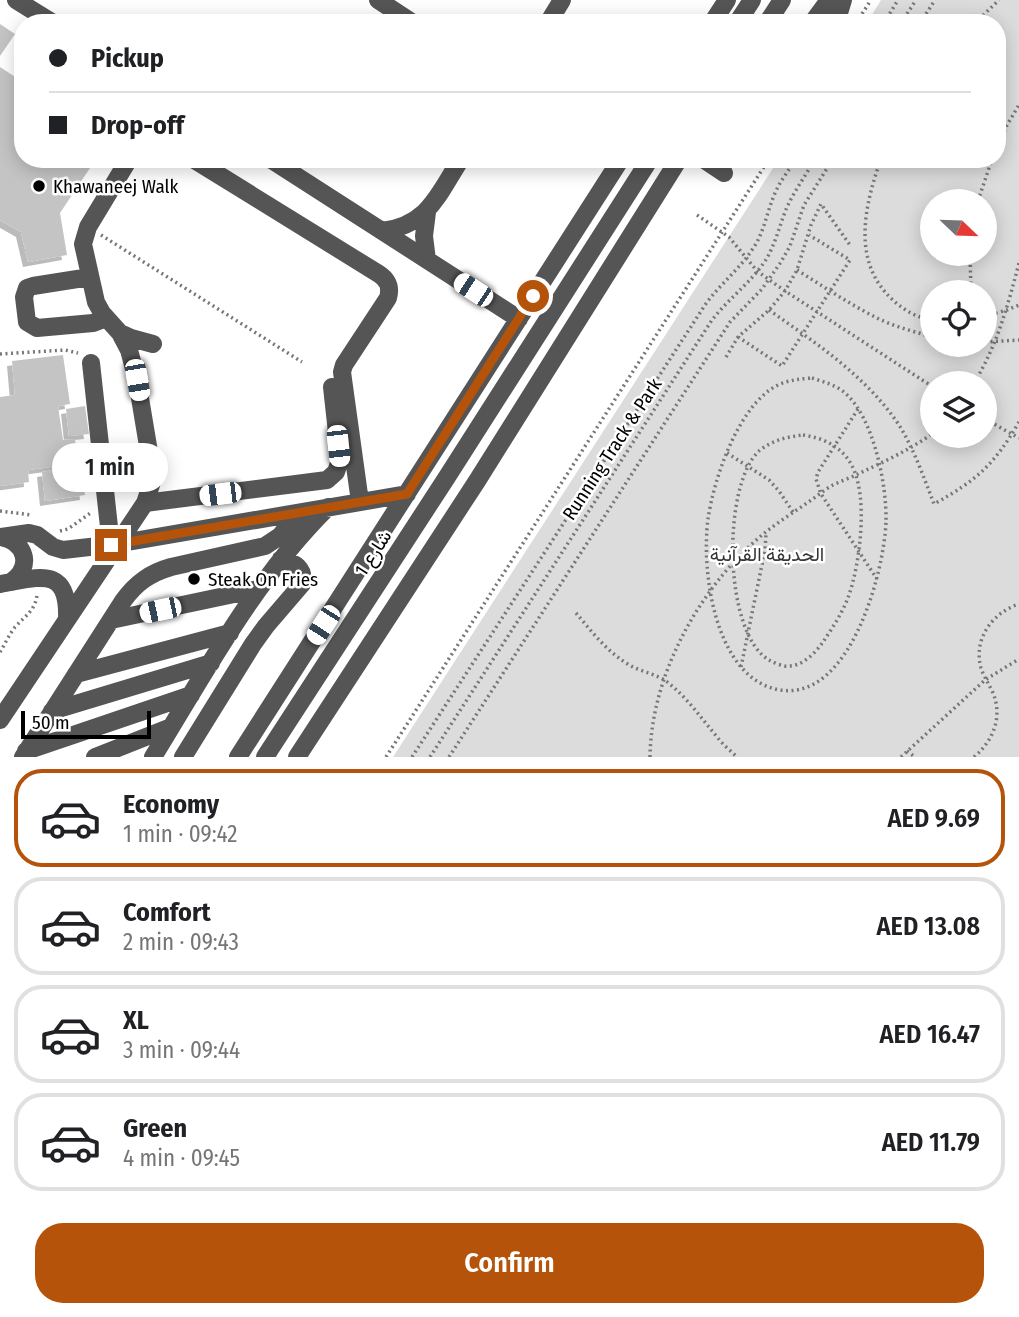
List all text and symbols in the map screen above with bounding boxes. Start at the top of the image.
text: Pickup [91,43,164,74]
text: Drop-off [91,110,184,141]
place label: Khawaneej Walk [53,175,179,198]
marker: Khawaneej Walk [31,178,47,194]
north arrow [920,189,998,266]
map controls [920,189,997,448]
car [450,270,497,310]
route start [517,280,549,312]
button: locate [920,280,997,357]
car [124,357,151,403]
button: layers [920,371,997,448]
street label: Running Track & Park [558,374,666,524]
car [326,424,351,468]
callout: 1 min [53,444,169,492]
text: 1 min [85,453,135,481]
car [198,481,243,507]
street label: شارع 1 [350,526,397,581]
route end [95,529,127,561]
park label: الحديقة القرآنية [710,543,824,566]
place label: Steak On Fries [208,568,318,591]
marker: Steak On Fries [186,571,202,587]
car [138,595,183,625]
car [303,602,344,648]
scale bar [21,708,150,740]
text: 50 m [32,711,70,734]
icon: car [39,787,102,850]
text: Economy [123,789,219,820]
text: AED 9.69 [888,803,980,834]
text: 1 min · 09:42 [123,820,237,848]
icon: car [39,895,102,958]
text: Comfort [123,897,211,928]
text: AED 13.08 [877,911,980,942]
text: 2 min · 09:43 [123,928,239,956]
icon: car [39,1003,102,1066]
text: XL [123,1005,149,1036]
text: AED 16.47 [880,1019,980,1050]
text: 3 min · 09:44 [123,1036,240,1064]
icon: car [39,1111,102,1174]
text: Green [123,1113,187,1144]
text: AED 11.79 [882,1127,980,1158]
text: 4 min · 09:45 [123,1144,240,1172]
button: Confirm [35,1223,984,1303]

